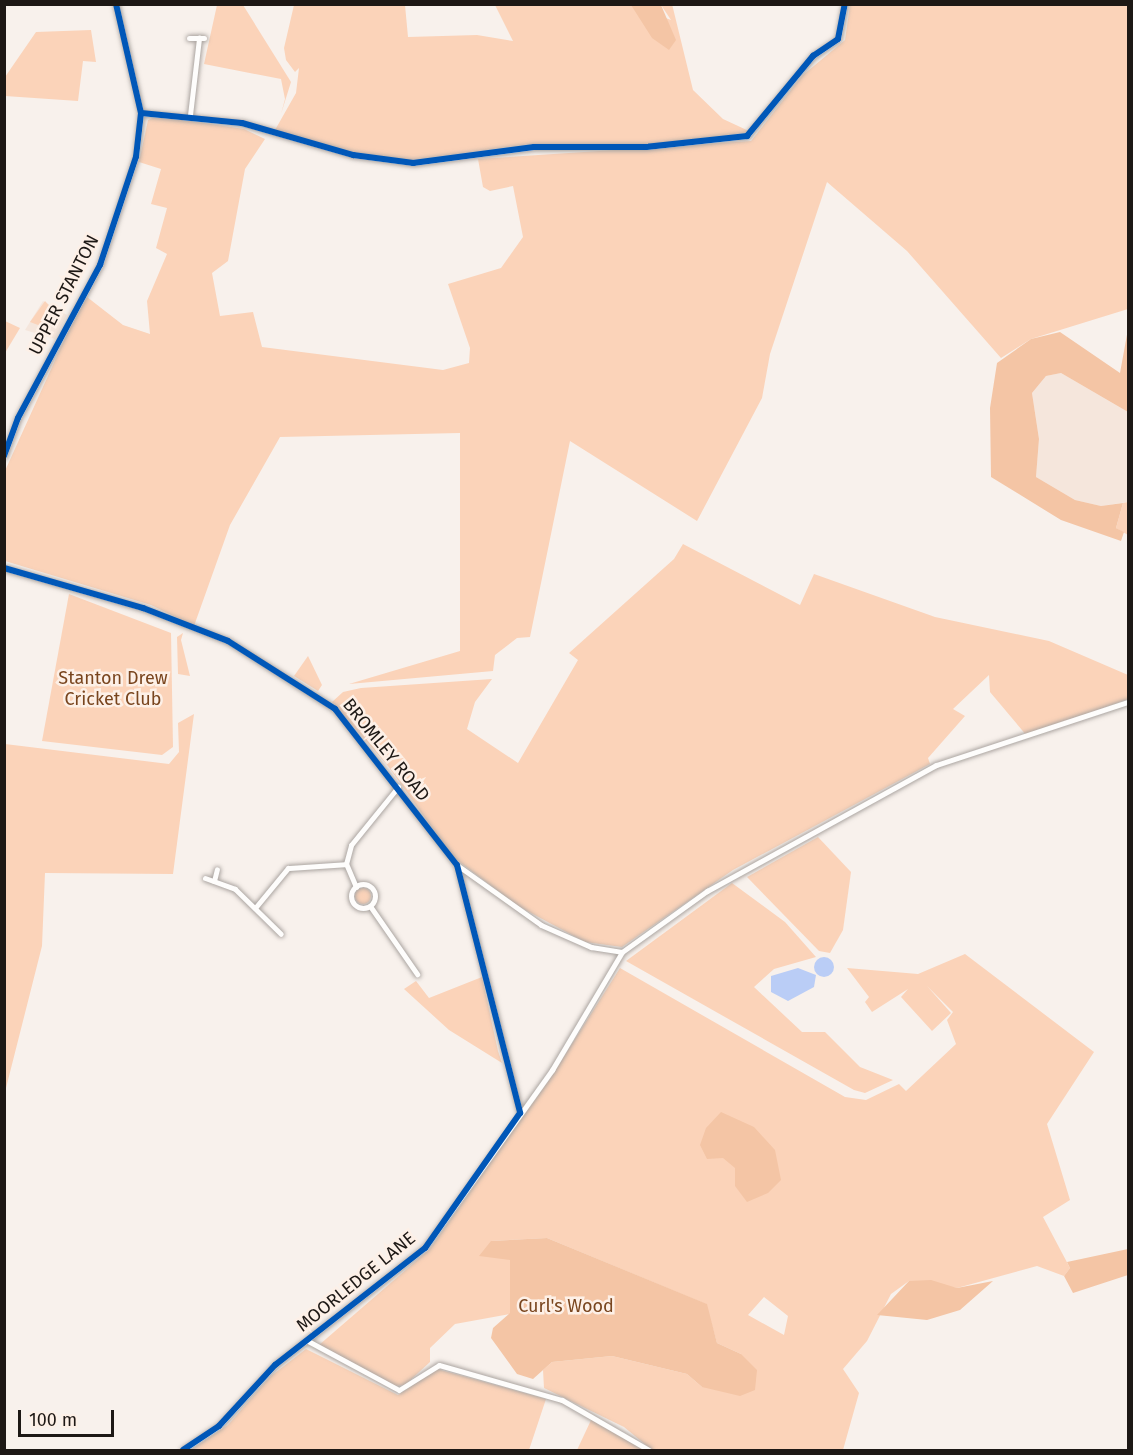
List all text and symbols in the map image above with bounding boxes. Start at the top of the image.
street label: UPPER STANTON [24,231,104,359]
park label: Stanton Drew Cricket Club [58,668,168,710]
street label: BROMLEY ROAD [338,694,434,806]
street label: MOORLEDGE LANE [292,1227,420,1337]
park label: Curl's Wood [518,1295,614,1317]
scale bar [21,1398,117,1436]
text: 100 m [29,1409,77,1431]

